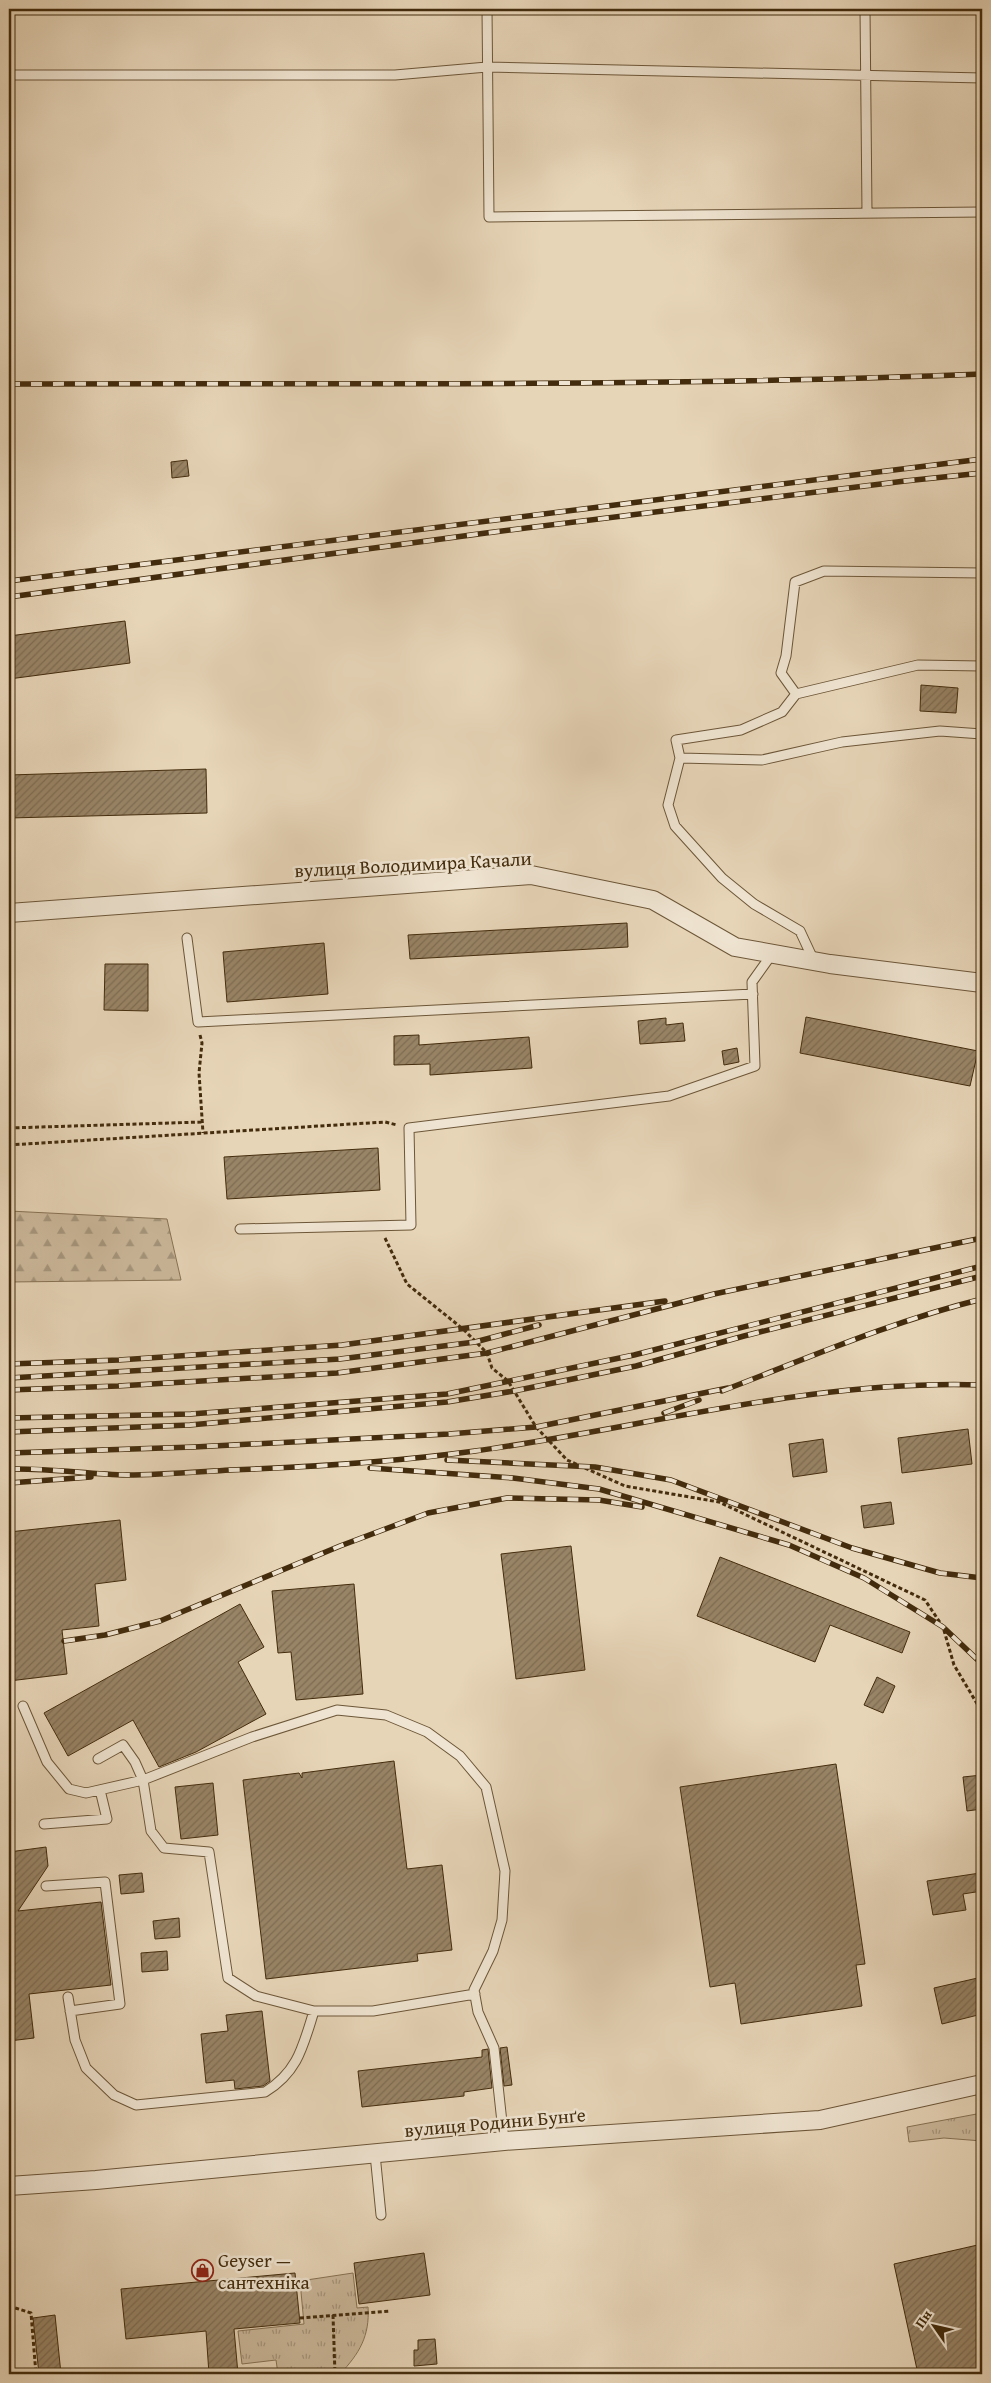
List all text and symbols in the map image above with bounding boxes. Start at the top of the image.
street label: вулиця Володимира Качали [294,844,532,884]
street label: вулиця Родини Бунґе [403,2100,587,2144]
place label: Geyser — сантехніка [218,2246,310,2296]
shop icon: Geyser — сантехніка [190,2259,214,2283]
north arrow [908,2300,958,2350]
text: Пн [910,2305,937,2332]

